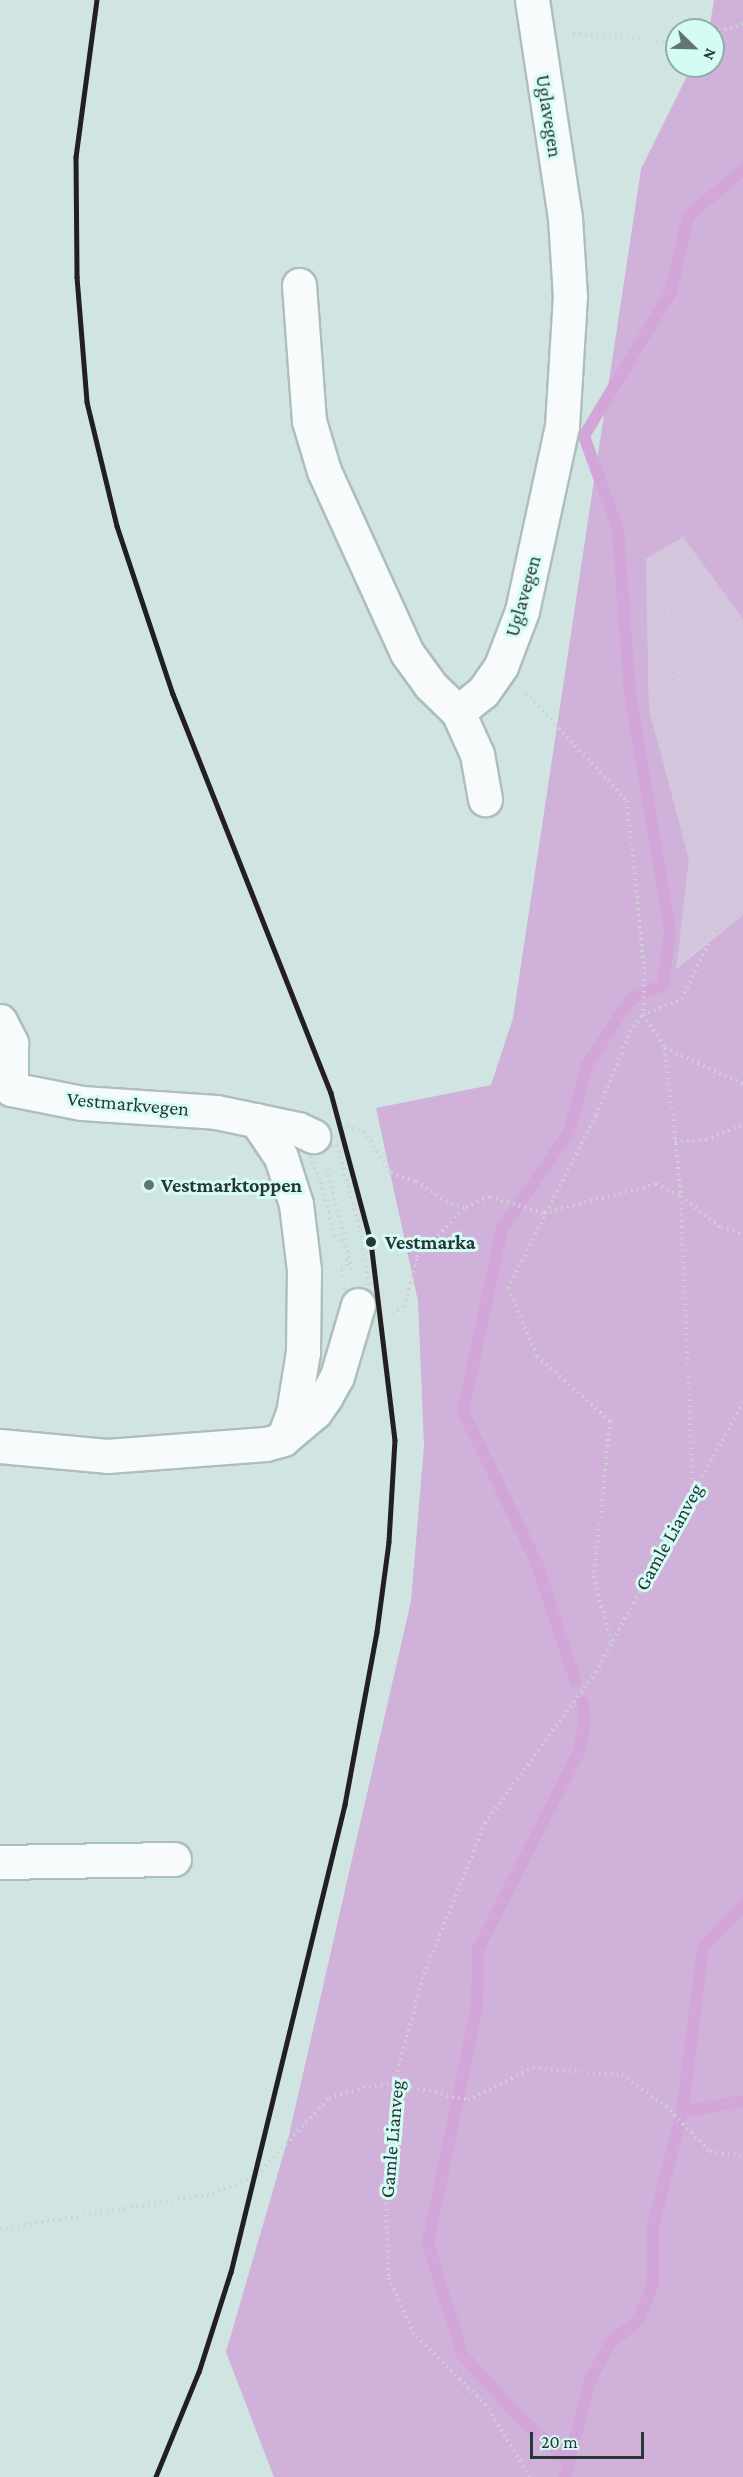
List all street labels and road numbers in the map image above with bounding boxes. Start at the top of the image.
street label: Uglavegen [531,73,567,159]
street label: Uglavegen [500,553,546,639]
street label: Vestmarkvegen [66,1087,190,1121]
street label: Gamle Lianveg [630,1479,708,1595]
street label: Gamle Lianveg [375,2079,409,2199]

